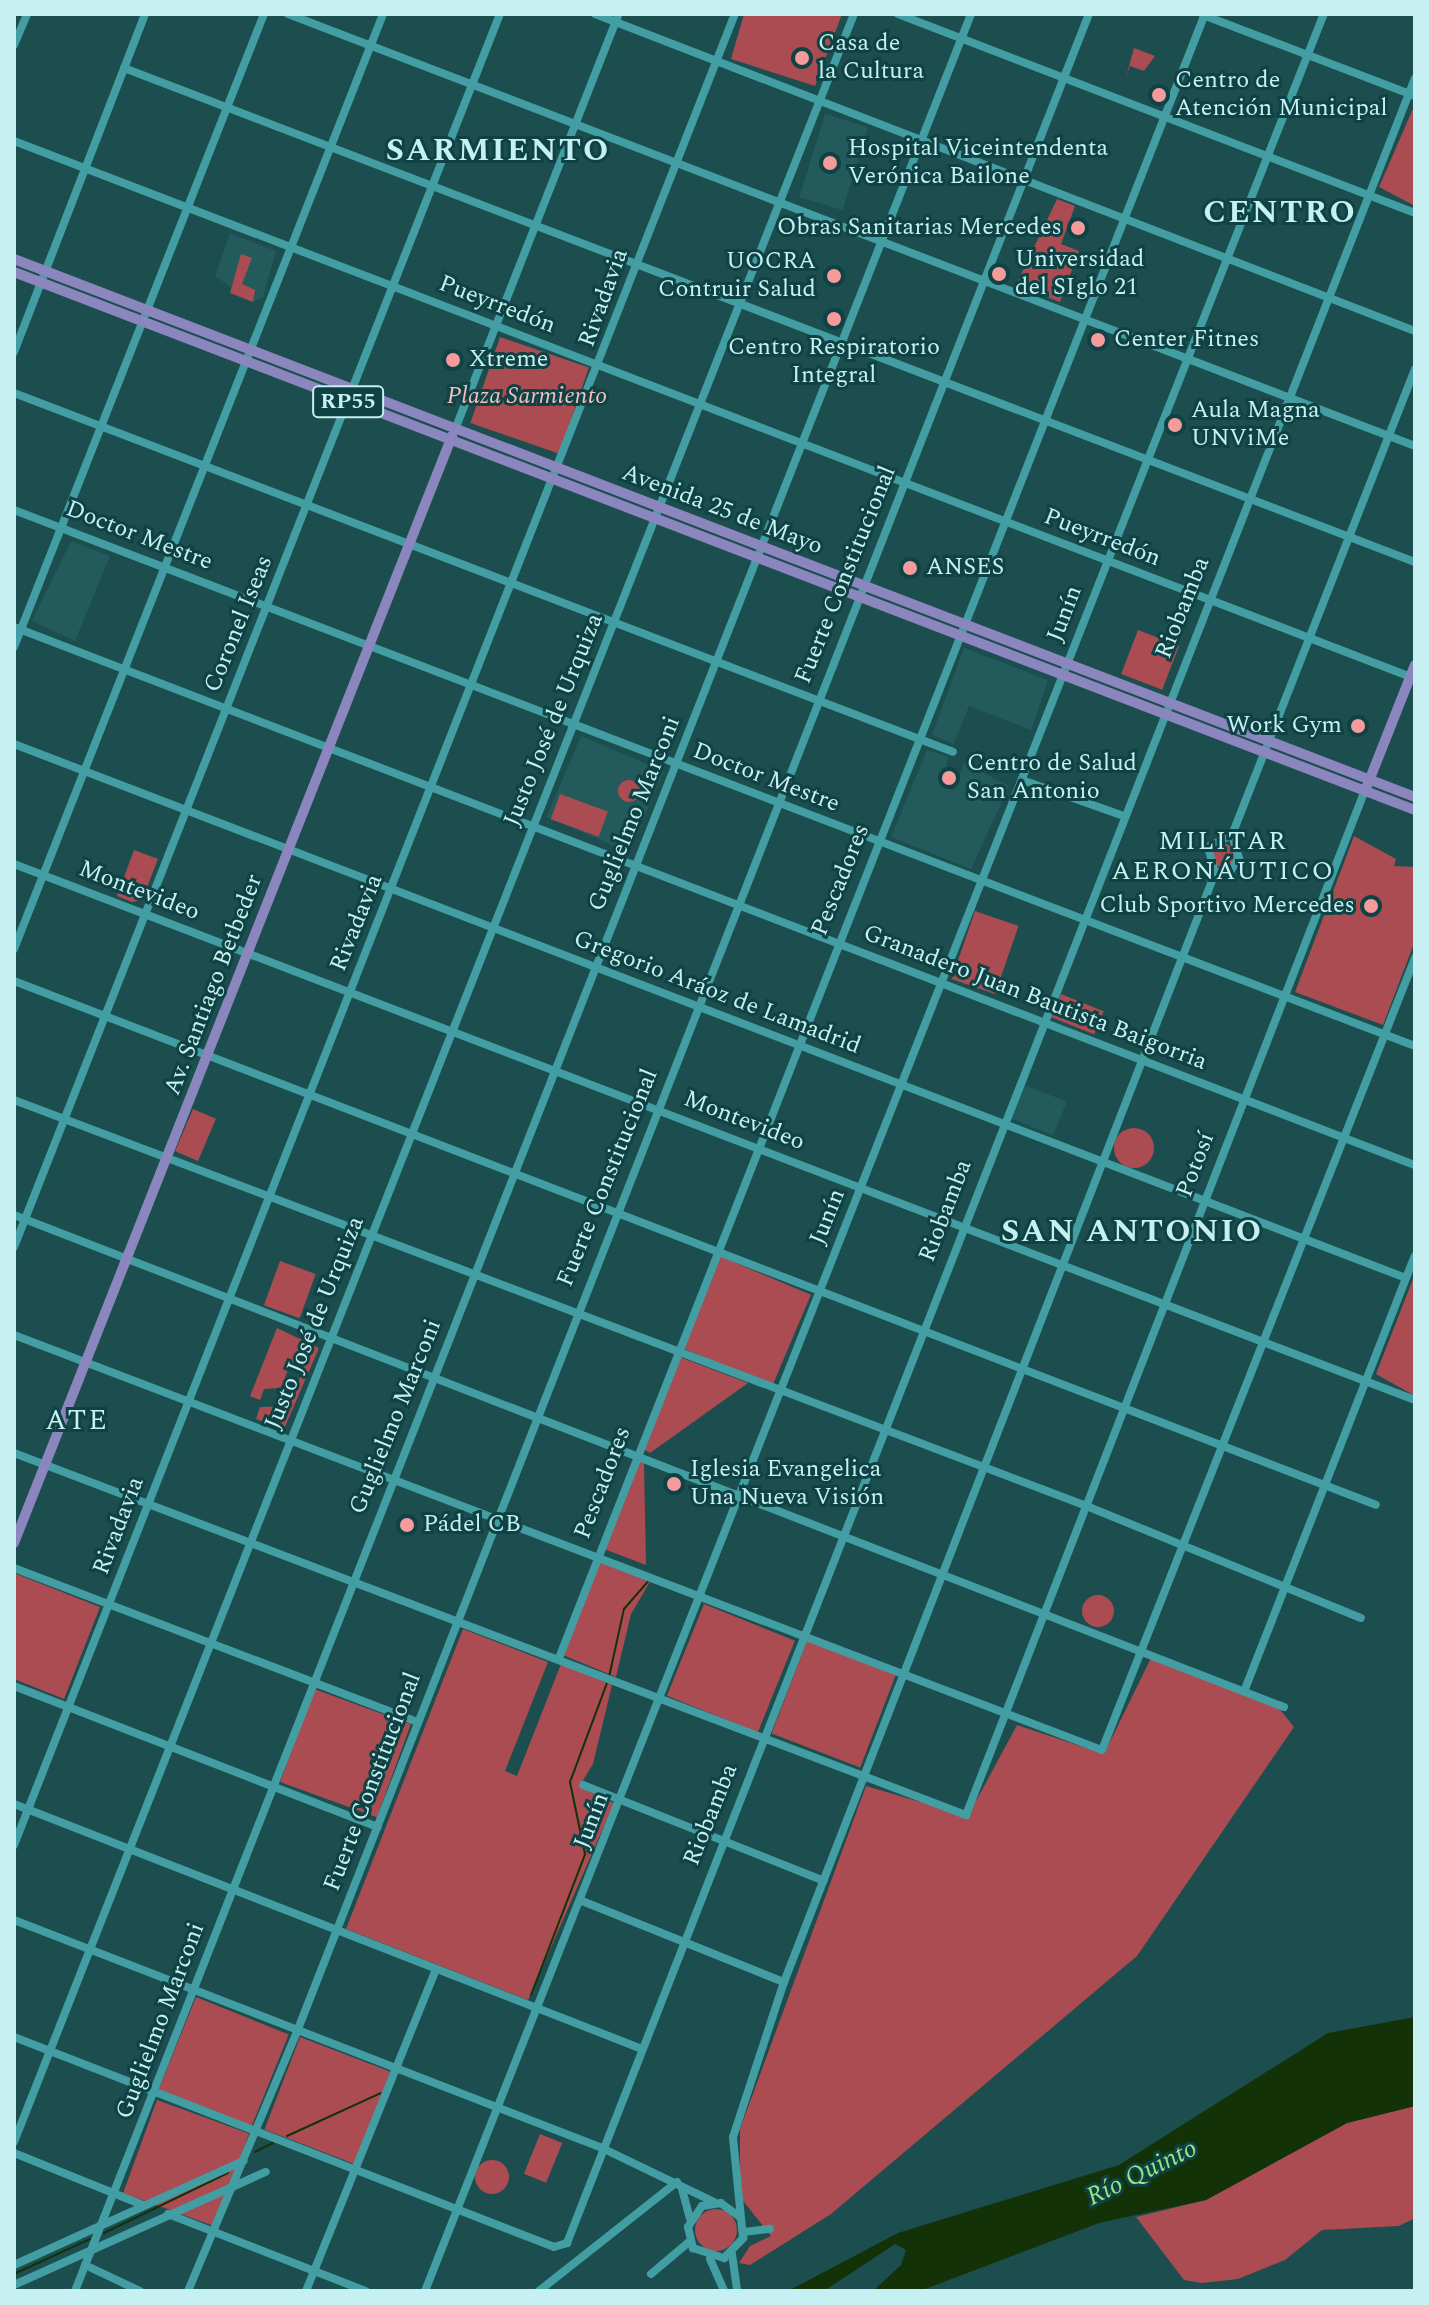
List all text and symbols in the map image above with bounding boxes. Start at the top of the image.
place label: Casa de la Cultura [818,30,924,86]
marker: Casa de la Cultura [793,49,811,67]
place label: Centro de Atención Municipal [1175,67,1388,123]
marker: Centro de Atención Municipal [1150,86,1168,104]
district label: SARMIENTO [386,132,610,170]
place label: Hospital Viceintendenta Verónica Bailone [848,135,1108,191]
marker: Hospital Viceintendenta Verónica Bailone [819,152,841,174]
district label: CENTRO [1203,194,1357,232]
place label: Obras Sanitarias Mercedes [777,214,1062,242]
marker: Obras Sanitarias Mercedes [1069,219,1087,237]
street label: Rivadavia [573,245,635,351]
place label: Universidad del SIglo 21 [1015,246,1144,302]
place label: UOCRA Contruir Salud [658,248,816,304]
marker: UOCRA Contruir Salud [823,265,845,287]
marker: Universidad del SIglo 21 [990,265,1008,283]
street label: Pueyrredón [434,270,560,340]
marker: Centro Respiratorio Integral [823,308,845,330]
place label: Center Fitnes [1114,326,1259,354]
marker: Center Fitnes [1089,331,1107,349]
place label: Centro Respiratorio Integral [728,334,940,390]
place label: Xtreme [469,346,548,374]
marker: Xtreme [444,351,462,369]
park label: Plaza Sarmiento [447,383,607,411]
road number: RP55 [312,384,384,420]
place label: Aula Magna UNViMe [1191,397,1320,453]
marker: Aula Magna UNViMe [1166,416,1184,434]
street label: Avenida 25 de Mayo [617,458,827,562]
street label: Fuerte Constitucional [789,462,903,688]
street label: Doctor Mestre [62,495,216,577]
street label: Pueyrredón [1039,503,1165,573]
street label: Coronel Iseas [198,551,280,697]
street label: Riobamba [1150,553,1216,663]
place label: ANSES [926,554,1004,582]
marker: ANSES [901,559,919,577]
street label: Junín [1041,582,1089,646]
street label: Justo José de Urquiza [498,609,610,831]
street label: Guglielmo Marconi [583,712,687,916]
place label: Work Gym [1226,712,1342,740]
marker: Work Gym [1349,717,1367,735]
street label: Doctor Mestre [689,737,843,819]
place label: Centro de Salud San Antonio [967,750,1137,806]
marker: Centro de Salud San Antonio [938,767,960,789]
street label: Pescadores [806,820,876,940]
district label: MILITAR AERONÁUTICO [1111,826,1335,888]
street label: Montevideo [75,855,203,927]
street label: Rivadavia [324,870,390,976]
street label: Av. Santiago Betbeder [159,871,269,1099]
place label: Club Sportivo Mercedes [1099,892,1355,920]
marker: Club Sportivo Mercedes [1362,897,1380,915]
street label: Granadero Juan Bautista Baigorria [859,919,1211,1077]
street label: Gregorio Aráoz de Lamadrid [569,925,865,1061]
street label: Fuerte Constitucional [551,1065,665,1291]
street label: Montevideo [680,1085,808,1157]
street label: Potosí [1171,1129,1221,1201]
street label: Riobamba [913,1156,979,1266]
street label: Junín [804,1185,852,1249]
street label: Justo José de Urquiza [259,1212,371,1434]
district label: SAN ANTONIO [1001,1213,1263,1251]
street label: Guglielmo Marconi [344,1315,448,1519]
district label: ATE [45,1404,109,1438]
street label: Pescadores [568,1423,638,1543]
place label: Iglesia Evangelica Una Nueva Visión [690,1456,884,1512]
street label: Rivadavia [87,1473,151,1579]
marker: Iglesia Evangelica Una Nueva Visión [665,1475,683,1493]
place label: Pádel CB [423,1511,521,1539]
marker: Pádel CB [398,1516,416,1534]
street label: Fuerte Constitucional [318,1668,428,1896]
street label: Riobamba [678,1760,744,1870]
street label: Junín [568,1789,616,1853]
street label: Guglielmo Marconi [110,1919,212,2123]
water label: Río Quinto [1082,2133,1202,2213]

